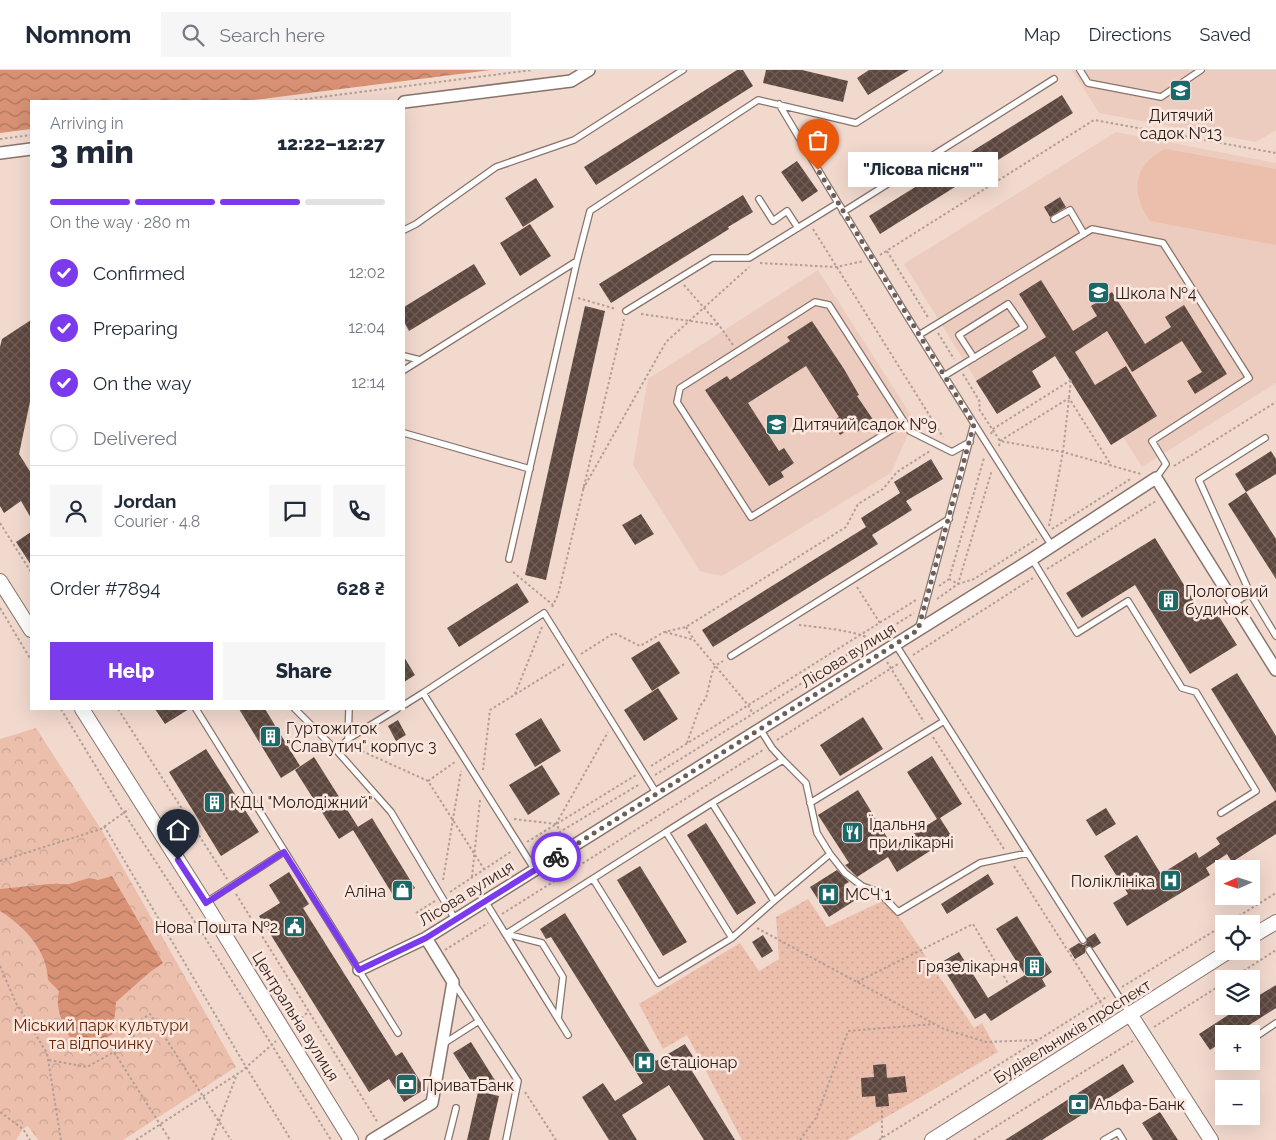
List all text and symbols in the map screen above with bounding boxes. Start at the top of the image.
search box [161,12,511,57]
text: Nomnom [25,20,131,49]
icon: search [179,21,207,49]
text: Search here [219,24,325,46]
text: Map [1024,24,1060,45]
text: Directions [1088,24,1172,45]
text: Saved [1200,24,1251,45]
school or university icon: Дитячий садок №13 [1169,79,1193,103]
place label: Дитячий садок №13 [1140,106,1222,143]
text: Arriving in [50,114,124,133]
pin [797,119,839,170]
icon: bag [804,126,832,154]
text: 12:22–12:27 [277,132,385,154]
text: 3 min [50,133,134,170]
callout: "Лісова пісня"" [848,152,998,188]
text: "Лісова пісня"" [863,160,983,179]
text: On the way · 280 m [50,213,190,232]
icon: check [50,259,78,287]
text: Confirmed [93,262,185,284]
text: 12:02 [349,263,385,282]
school or university icon: Школа №4 [1087,281,1111,305]
place label: Школа №4 [1115,284,1197,303]
icon: check [50,314,78,342]
text: Preparing [93,317,178,339]
text: 12:04 [348,318,385,337]
icon: check [50,369,78,397]
text: On the way [93,372,192,394]
text: 12:14 [351,373,385,392]
school or university icon: Дитячий садок №9 [764,412,788,436]
place label: Дитячий садок №9 [792,415,937,434]
text: Delivered [93,427,177,449]
button: person [50,485,102,537]
button: chat [269,485,321,537]
button: phone [333,485,385,537]
text: Jordan [114,490,177,512]
text: Courier · 4.8 [114,512,200,531]
text: Order #7894 [50,577,161,599]
text: 628 ₴ [337,577,385,599]
place label: Пологовий будинок [1185,582,1268,619]
building icon: Пологовий будинок [1157,588,1181,612]
street label: Лісова вулиця [797,619,899,692]
button: Help [50,642,213,700]
button: Share [223,642,385,700]
place label: Гуртожиток "Славутич" корпус 3 [286,719,437,756]
building icon: Гуртожиток "Славутич" корпус 3 [258,725,282,749]
building icon: КДЦ "Молодіжний" [202,790,226,814]
place label: КДЦ "Молодіжний" [230,793,373,812]
pin [157,809,199,860]
place label: Їдальня при лікарні [869,814,954,852]
icon: home [164,816,192,844]
restaurant icon: Їдальня при лікарні [841,821,865,845]
courier [531,832,581,882]
icon: bike [542,843,570,871]
street label: Лісова вулиця [415,857,517,930]
north arrow [1215,860,1260,905]
map controls [1215,860,1260,1125]
hospital icon: Поліклініка [1159,869,1183,893]
place label: Поліклініка [1071,872,1155,891]
shop icon: Аліна [390,879,414,903]
place label: Аліна [345,882,386,901]
hospital icon: МСЧ 1 [817,882,841,906]
place label: МСЧ 1 [845,885,891,904]
public building icon: Нова Пошта №2 [282,915,306,939]
button: locate [1215,915,1260,960]
place label: Нова Пошта №2 [155,918,278,937]
street label: Центральна вулиця [248,948,343,1085]
building icon: Грязелікарня [1022,954,1046,978]
place label: Грязелікарня [918,957,1018,976]
button: layers [1215,970,1260,1015]
street label: Будівельників проспект [990,975,1155,1088]
park label: Міський парк культури та відпочинку [13,1016,189,1053]
button: + [1215,1025,1260,1070]
hospital icon: Стаціонар [632,1050,656,1074]
place label: Стаціонар [660,1053,738,1072]
bank icon: ПриватБанк [394,1073,418,1097]
place label: ПриватБанк [422,1076,514,1095]
button: − [1215,1080,1260,1125]
bank icon: Альфа-Банк [1066,1092,1090,1116]
place label: Альфа-Банк [1094,1095,1185,1114]

